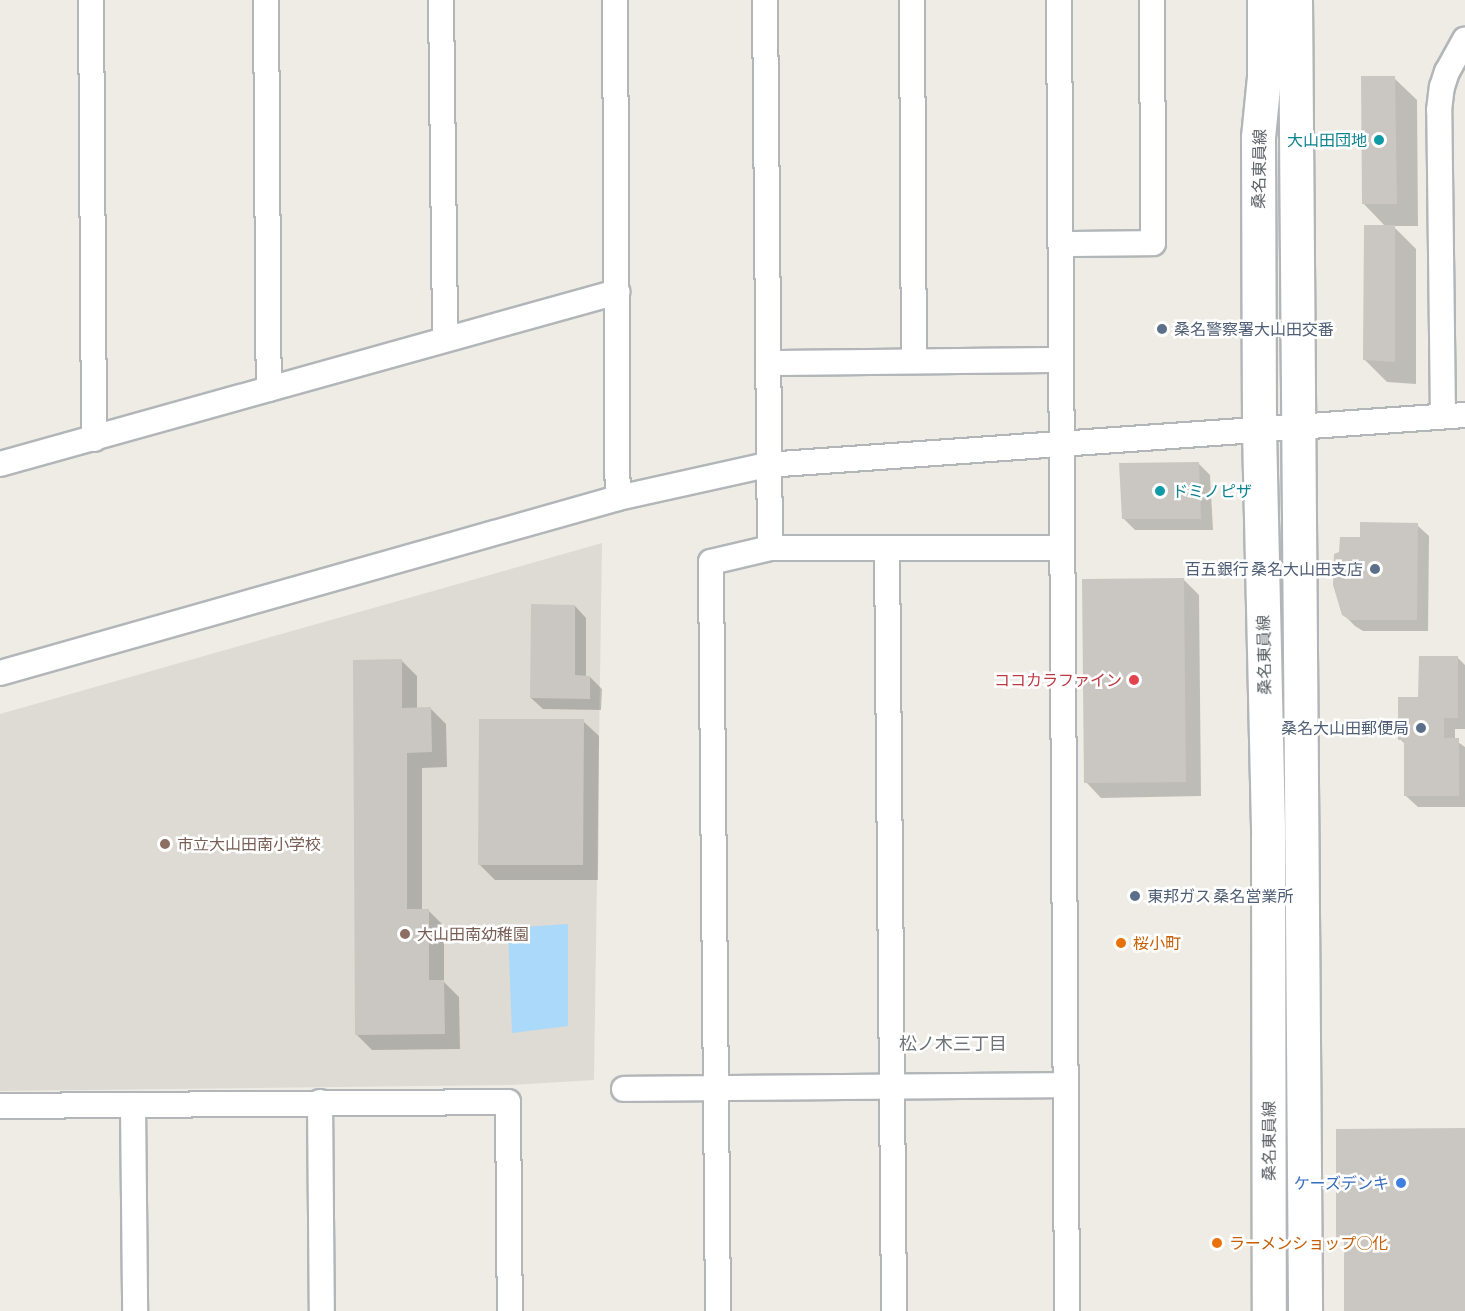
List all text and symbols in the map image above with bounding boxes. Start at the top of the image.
street label: 桑名東員線 [1249,129,1269,209]
place label: 大山田団地 [1287,130,1367,150]
marker: 大山田団地 [1372,133,1386,147]
place label: 桑名警察署大山田交番 [1174,319,1334,339]
marker: 桑名警察署大山田交番 [1155,322,1169,336]
place label: ドミノピザ [1172,481,1252,501]
marker: ドミノピザ [1153,484,1167,498]
place label: 百五銀行 桑名大山田支店 [1185,559,1363,579]
marker: 百五銀行 桑名大山田支店 [1368,562,1382,576]
street label: 桑名東員線 [1254,615,1274,695]
place label: ココカラファイン [994,670,1122,690]
marker: ココカラファイン [1127,673,1141,687]
place label: 桑名大山田郵便局 [1281,718,1409,738]
marker: 桑名大山田郵便局 [1414,721,1428,735]
place label: 市立大山田南小学校 [177,834,321,854]
marker: 市立大山田南小学校 [158,837,172,851]
place label: 東邦ガス 桑名営業所 [1147,886,1293,906]
marker: 東邦ガス 桑名営業所 [1128,889,1142,903]
place label: 大山田南幼稚園 [417,924,529,944]
marker: 大山田南幼稚園 [398,927,412,941]
place label: 桜小町 [1133,933,1181,953]
marker: 桜小町 [1114,936,1128,950]
district label: 松ノ木三丁目 [899,1033,1007,1055]
street label: 桑名東員線 [1259,1101,1279,1181]
place label: ケーズデンキ [1293,1173,1389,1193]
marker: ケーズデンキ [1394,1176,1408,1190]
place label: ラーメンショップ○化 [1229,1233,1389,1253]
marker: ラーメンショップ○化 [1210,1236,1224,1250]

